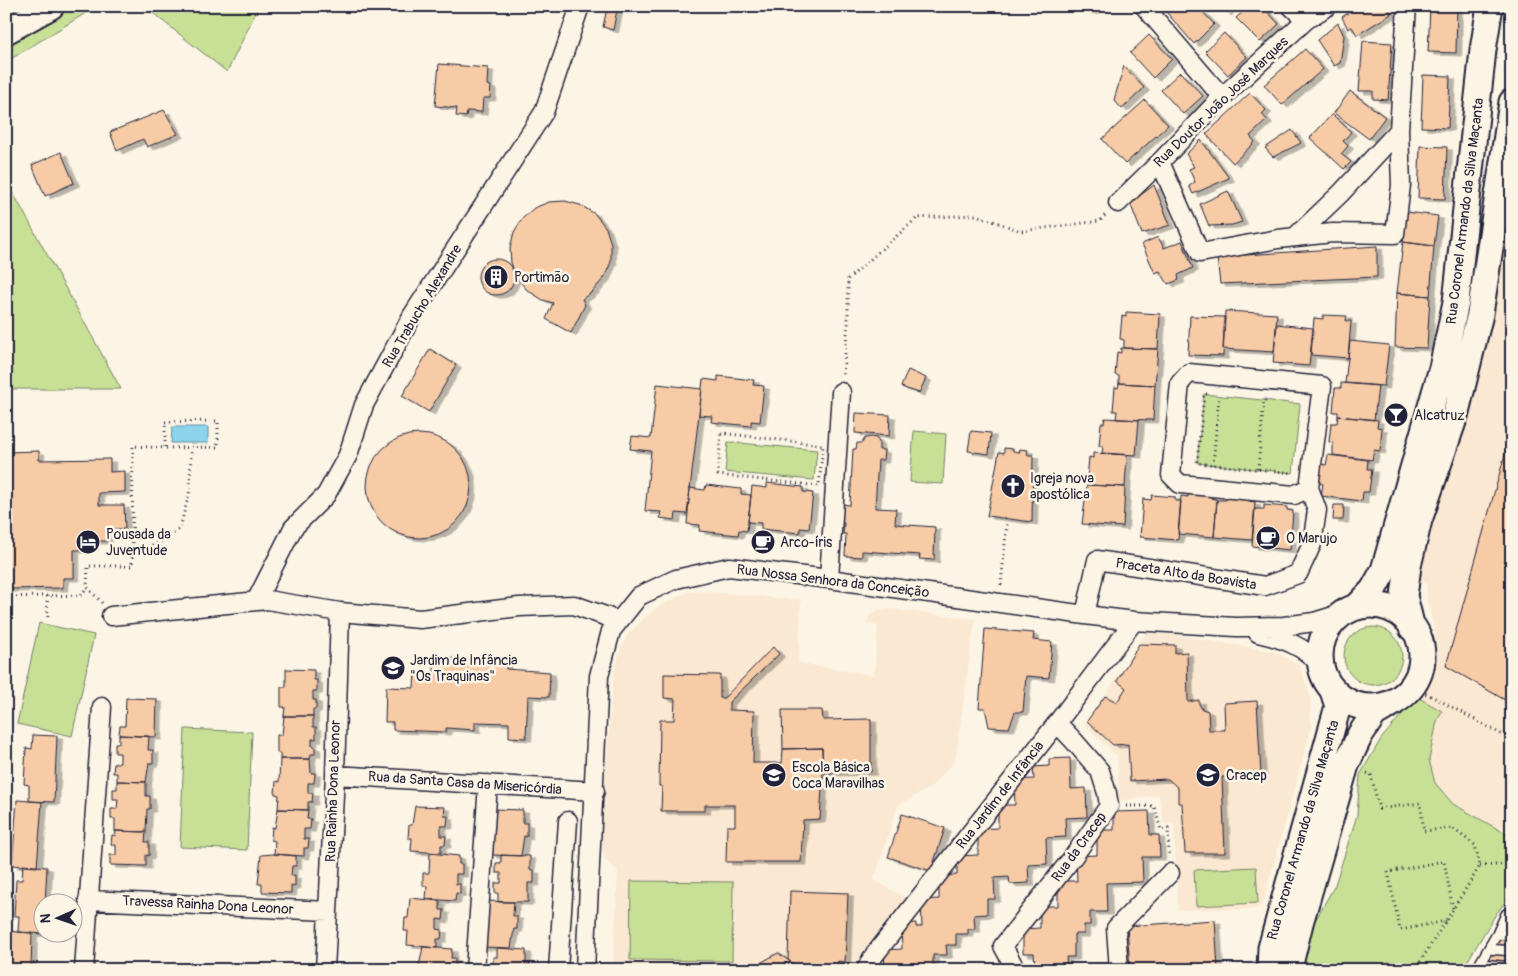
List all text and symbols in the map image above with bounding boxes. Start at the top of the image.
street label: Rua Doutor João José Marques [1150,33,1292,171]
street label: Rua Coronel Armando da Silva Maçanta [1443,97,1487,325]
street label: Rua Trabucho Alexandre [379,241,466,371]
building icon: Portimão [483,264,509,290]
place label: Portimão [514,269,570,286]
bar icon: Alcatruz [1383,402,1409,428]
place label: Alcatruz [1414,407,1465,424]
place label: Igreja nova apostólica [1030,470,1094,503]
church icon: Igreja nova apostólica [1000,473,1026,499]
cafe icon: O Marujo [1255,525,1281,551]
place label: Pousada da Juventude [106,526,171,559]
hotel icon: Pousada da Juventude [75,529,101,555]
cafe icon: Arco-íris [750,529,776,555]
place label: O Marujo [1286,530,1338,547]
place label: Arco-íris [780,534,833,551]
street label: Praceta Alto da Boavista [1114,554,1258,594]
street label: Rua Nossa Senhora da Conceição [736,561,931,601]
place label: Jardim de Infância "Os Traquinas" [410,652,517,685]
school or university icon: Jardim de Infância "Os Traquinas" [380,655,406,681]
street label: Rua Coronel Armando da Silva Maçanta [1263,718,1343,942]
street label: Rua Rainha Dona Leonor [322,720,344,862]
street label: Rua Jardim de Infância [953,738,1047,852]
place label: Escola Básica Coca Maravilhas [792,759,885,792]
school or university icon: Escola Básica Coca Maravilhas [761,762,787,788]
school or university icon: Cracep [1195,762,1221,788]
place label: Cracep [1226,767,1267,784]
street label: Rua da Santa Casa da Misericórdia [368,768,562,798]
street label: Rua da Cracep [1048,809,1110,885]
street label: Travessa Rainha Dona Leonor [122,892,294,918]
north arrow [32,894,82,944]
text: N [37,913,54,923]

